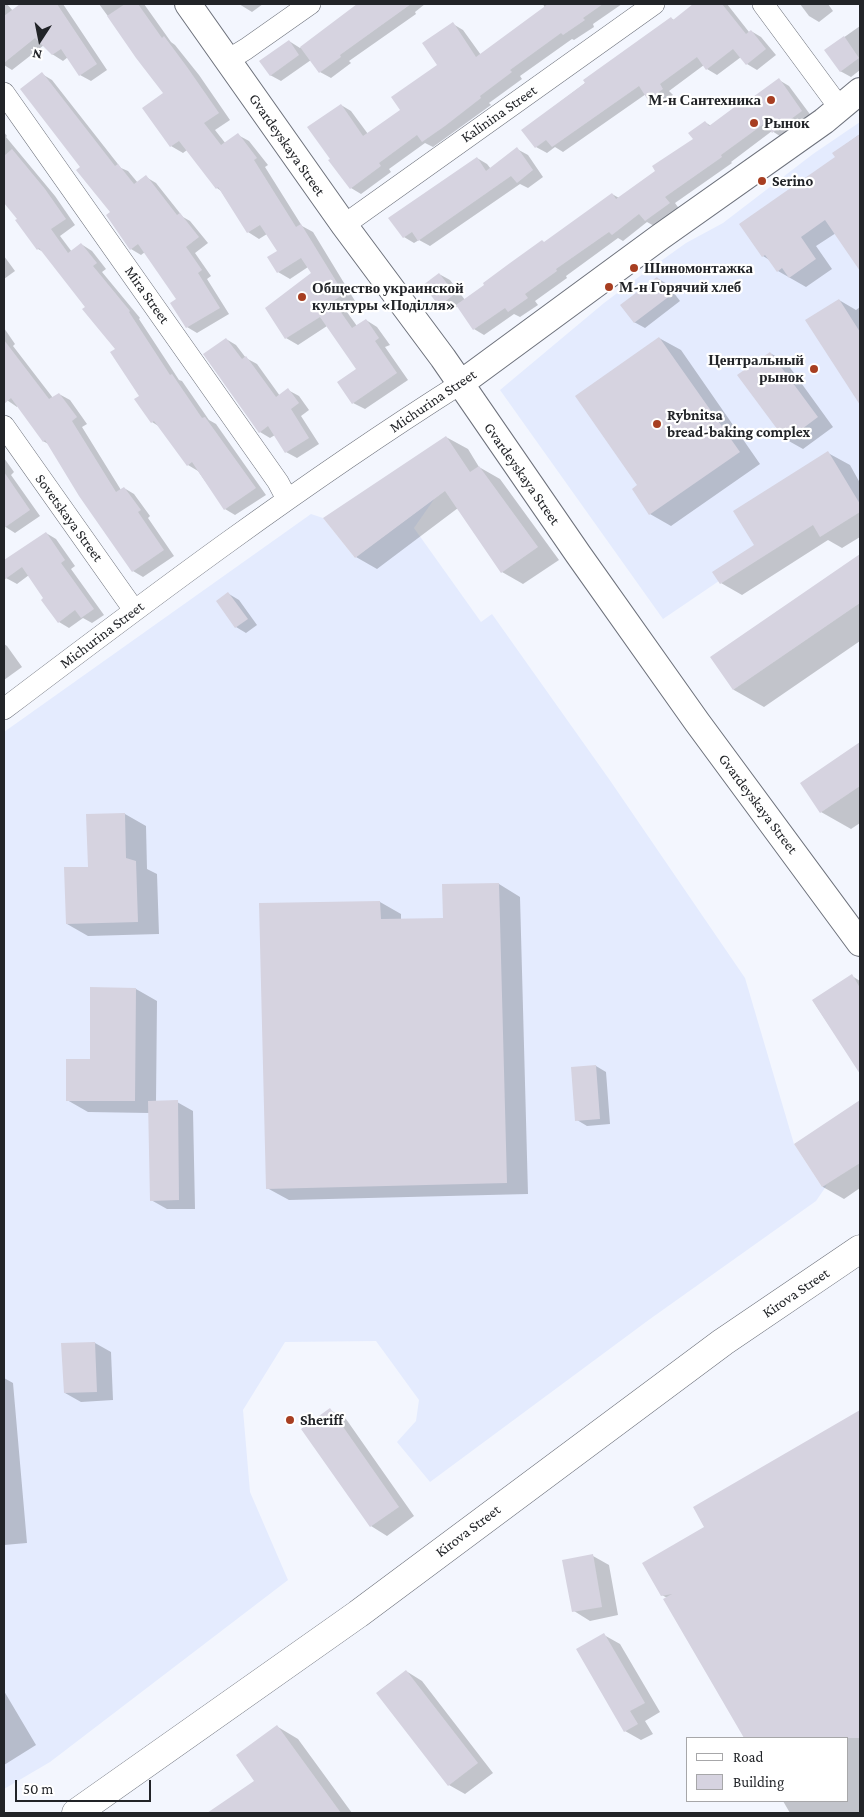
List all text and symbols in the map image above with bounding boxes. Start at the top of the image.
north arrow [15,15,65,65]
text: N [31,46,43,63]
street label: Kalinina Street [458,81,540,147]
street label: Gvardeyskaya Street [245,90,329,200]
place label: М-н Сантехника [648,91,761,109]
marker: М-н Сантехника [765,94,777,106]
place label: Рынок [764,114,810,132]
marker: Рынок [748,117,760,129]
place label: Serino [772,172,813,190]
marker: Serino [756,175,768,187]
place label: Шиномонтажка [644,259,753,277]
marker: Шиномонтажка [628,262,640,274]
street label: Mira Street [121,263,173,327]
place label: М-н Горячий хлеб [619,278,741,296]
place label: Общество украинской культуры «Поділля» [312,279,464,314]
marker: М-н Горячий хлеб [603,281,615,293]
marker: Общество украинской культуры «Поділля» [296,291,308,303]
place label: Центральный рынок [708,351,804,386]
marker: Центральный рынок [808,363,820,375]
street label: Michurina Street [386,365,480,437]
place label: Rybnitsa bread-baking complex [667,406,810,441]
marker: Rybnitsa bread-baking complex [651,418,663,430]
street label: Gvardeyskaya Street [480,419,564,529]
street label: Sovetskaya Street [31,471,107,565]
street label: Michurina Street [56,597,148,673]
street label: Gvardeyskaya Street [714,750,802,858]
street label: Kirova Street [759,1264,833,1322]
place label: Sheriff [300,1411,343,1429]
marker: Sheriff [284,1414,296,1426]
street label: Kirova Street [432,1501,504,1561]
legend [686,1737,849,1802]
text: Road [733,1749,763,1765]
scale bar [18,1770,154,1802]
text: Building [733,1774,784,1790]
text: 50 m [23,1781,53,1797]

